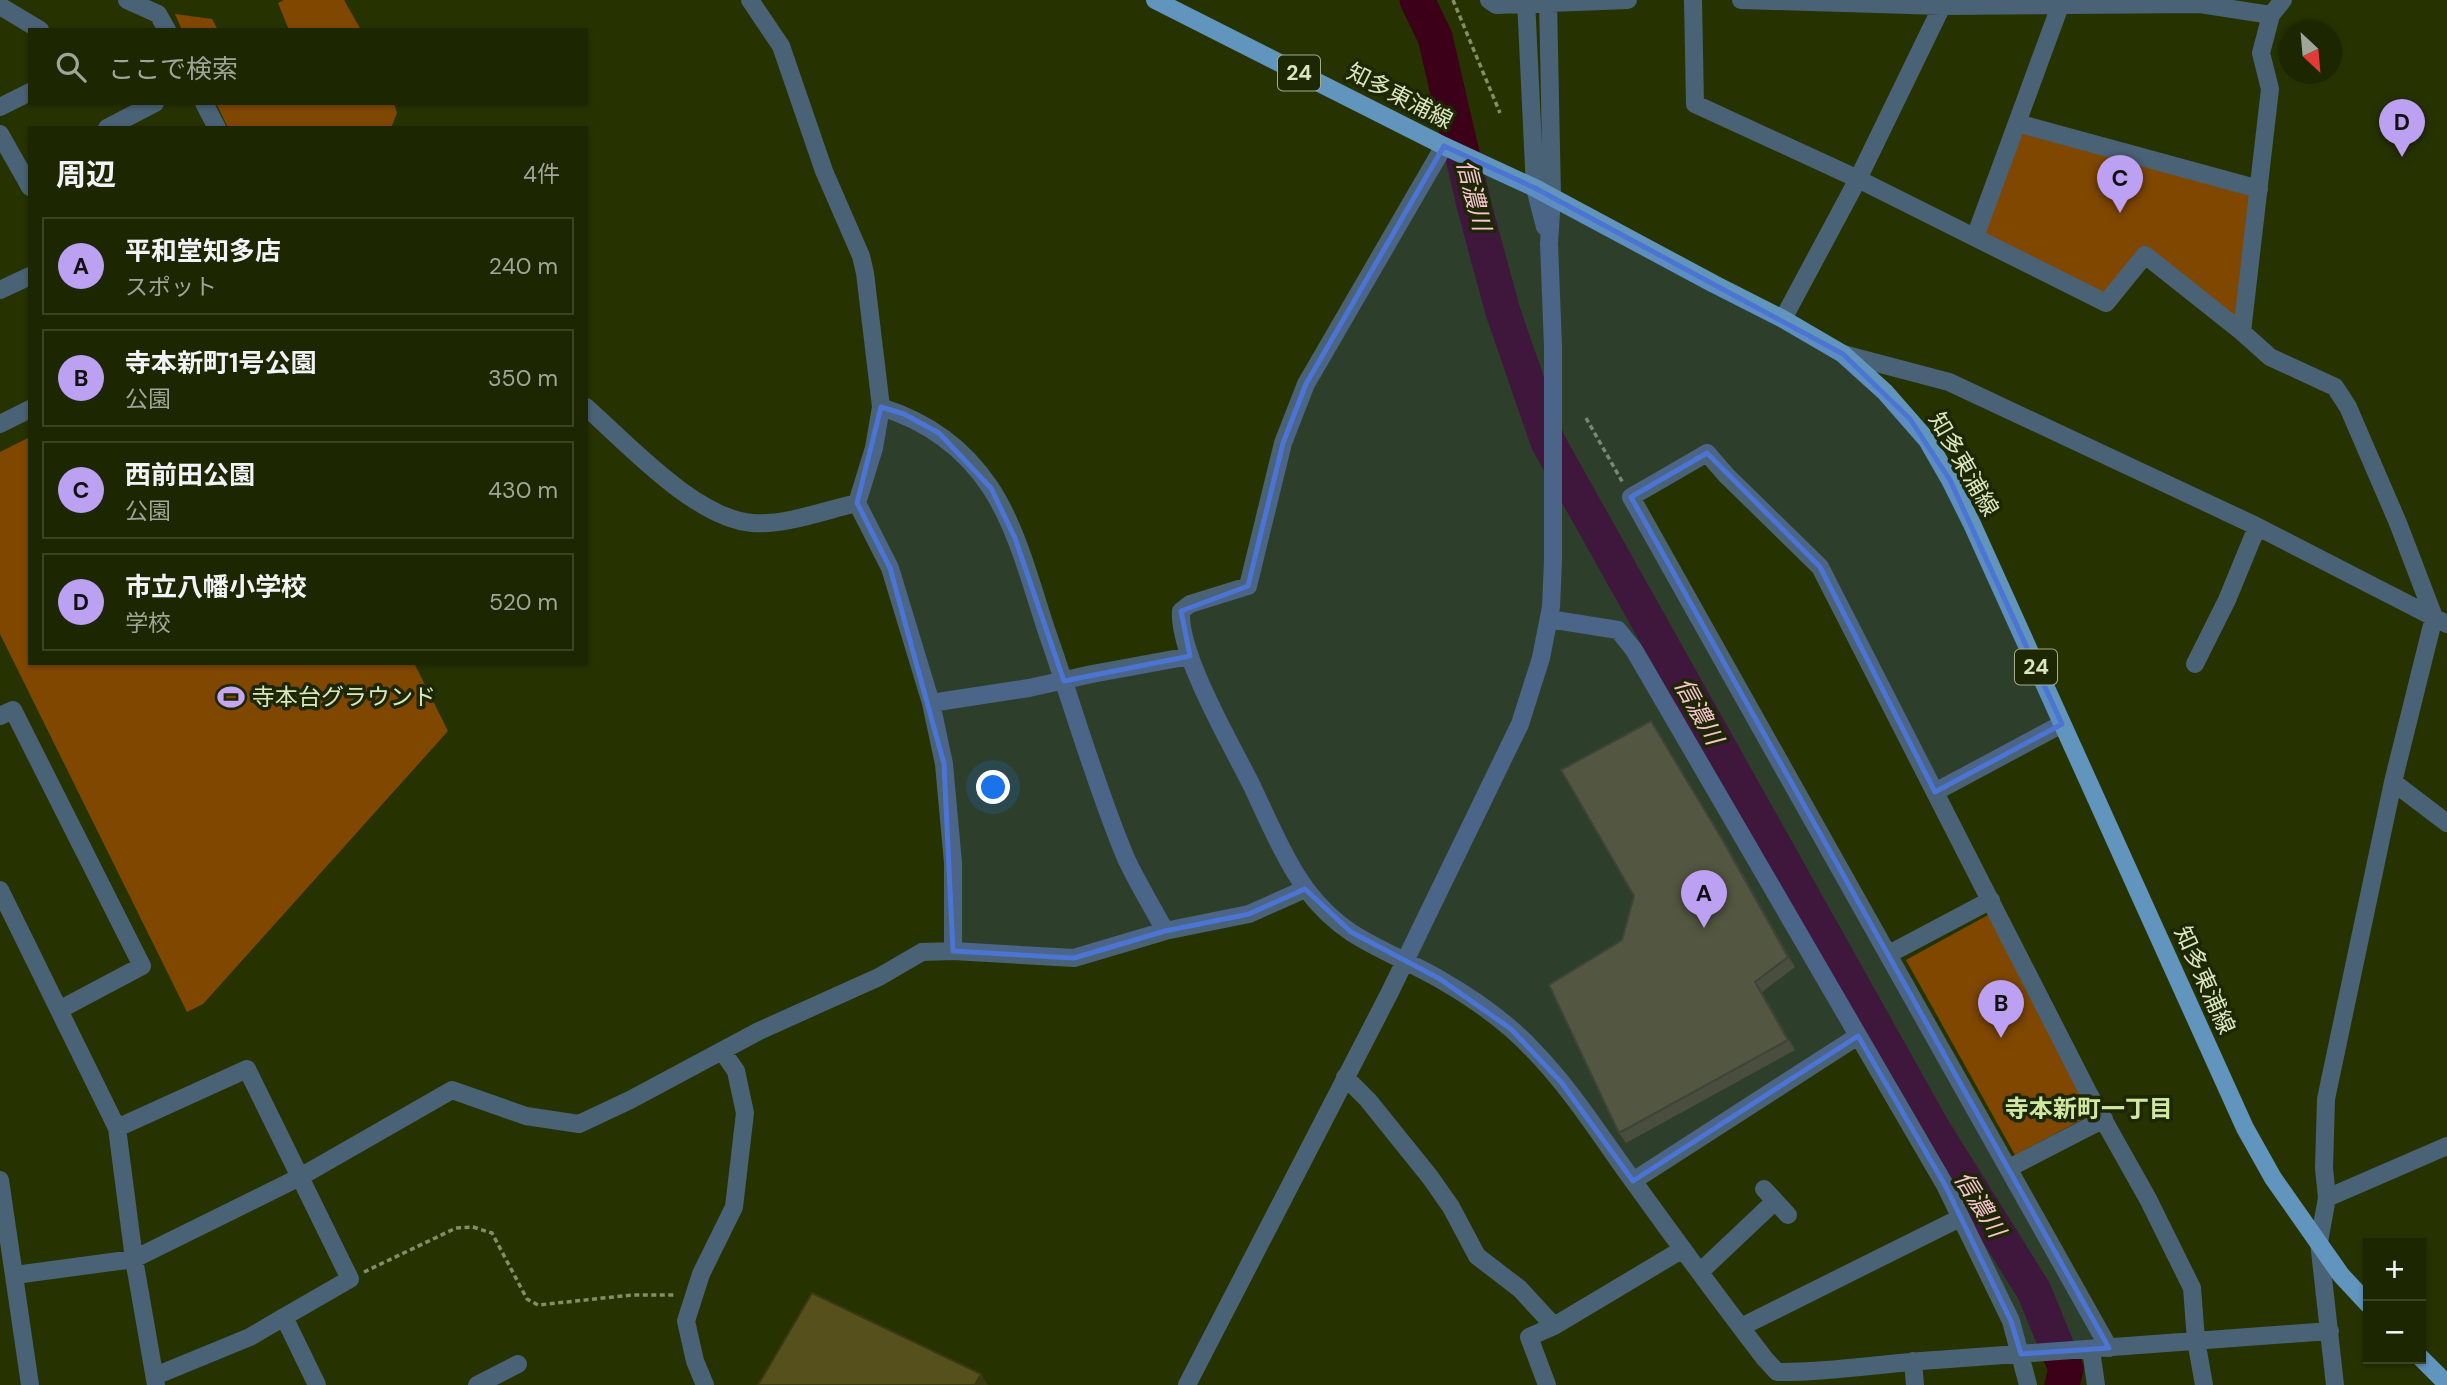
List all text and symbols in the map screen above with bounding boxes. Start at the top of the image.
north arrow [2279,21,2342,84]
search box [28,28,588,105]
icon: search [52,48,90,86]
text: ここで検索 [108,52,238,86]
road number: 24 [1278,56,1320,90]
street label: 知多東浦線 [1342,57,1458,135]
pin: D [2379,99,2425,157]
text: 周辺 [56,155,116,194]
pin: C [2097,155,2143,213]
water label: 信濃川 [1450,156,1498,237]
text: 4件 [523,159,560,189]
text: 平和堂知多店 [125,234,281,268]
text: A [73,251,89,281]
text: 240 m [489,251,558,281]
text: スポット [125,272,217,302]
text: 寺本新町1号公園 [125,346,316,380]
text: B [74,363,88,393]
text: 350 m [488,363,558,393]
text: 公園 [125,384,171,414]
street label: 知多東浦線 [1922,407,2006,521]
text: 西前田公園 [125,458,255,492]
text: C [73,475,89,505]
text: 430 m [488,475,558,505]
text: 公園 [125,496,171,526]
text: 市立八幡小学校 [125,570,307,604]
text: D [73,587,89,617]
text: 520 m [489,587,558,617]
text: 学校 [125,608,171,638]
road number: 24 [2015,650,2057,684]
water label: 信濃川 [1668,672,1731,753]
sports icon: 寺本台グラウンド [216,682,246,712]
place label: 寺本台グラウンド [252,682,436,712]
your location [976,770,1010,804]
pin: A [1681,870,1727,928]
street label: 知多東浦線 [2168,921,2242,1039]
pin: B [1978,980,2024,1038]
district label: 寺本新町一丁目 [2005,1093,2173,1124]
water label: 信濃川 [1948,1165,2014,1245]
map controls [2363,1238,2426,1364]
button: + [2363,1238,2426,1301]
button: − [2363,1301,2426,1364]

